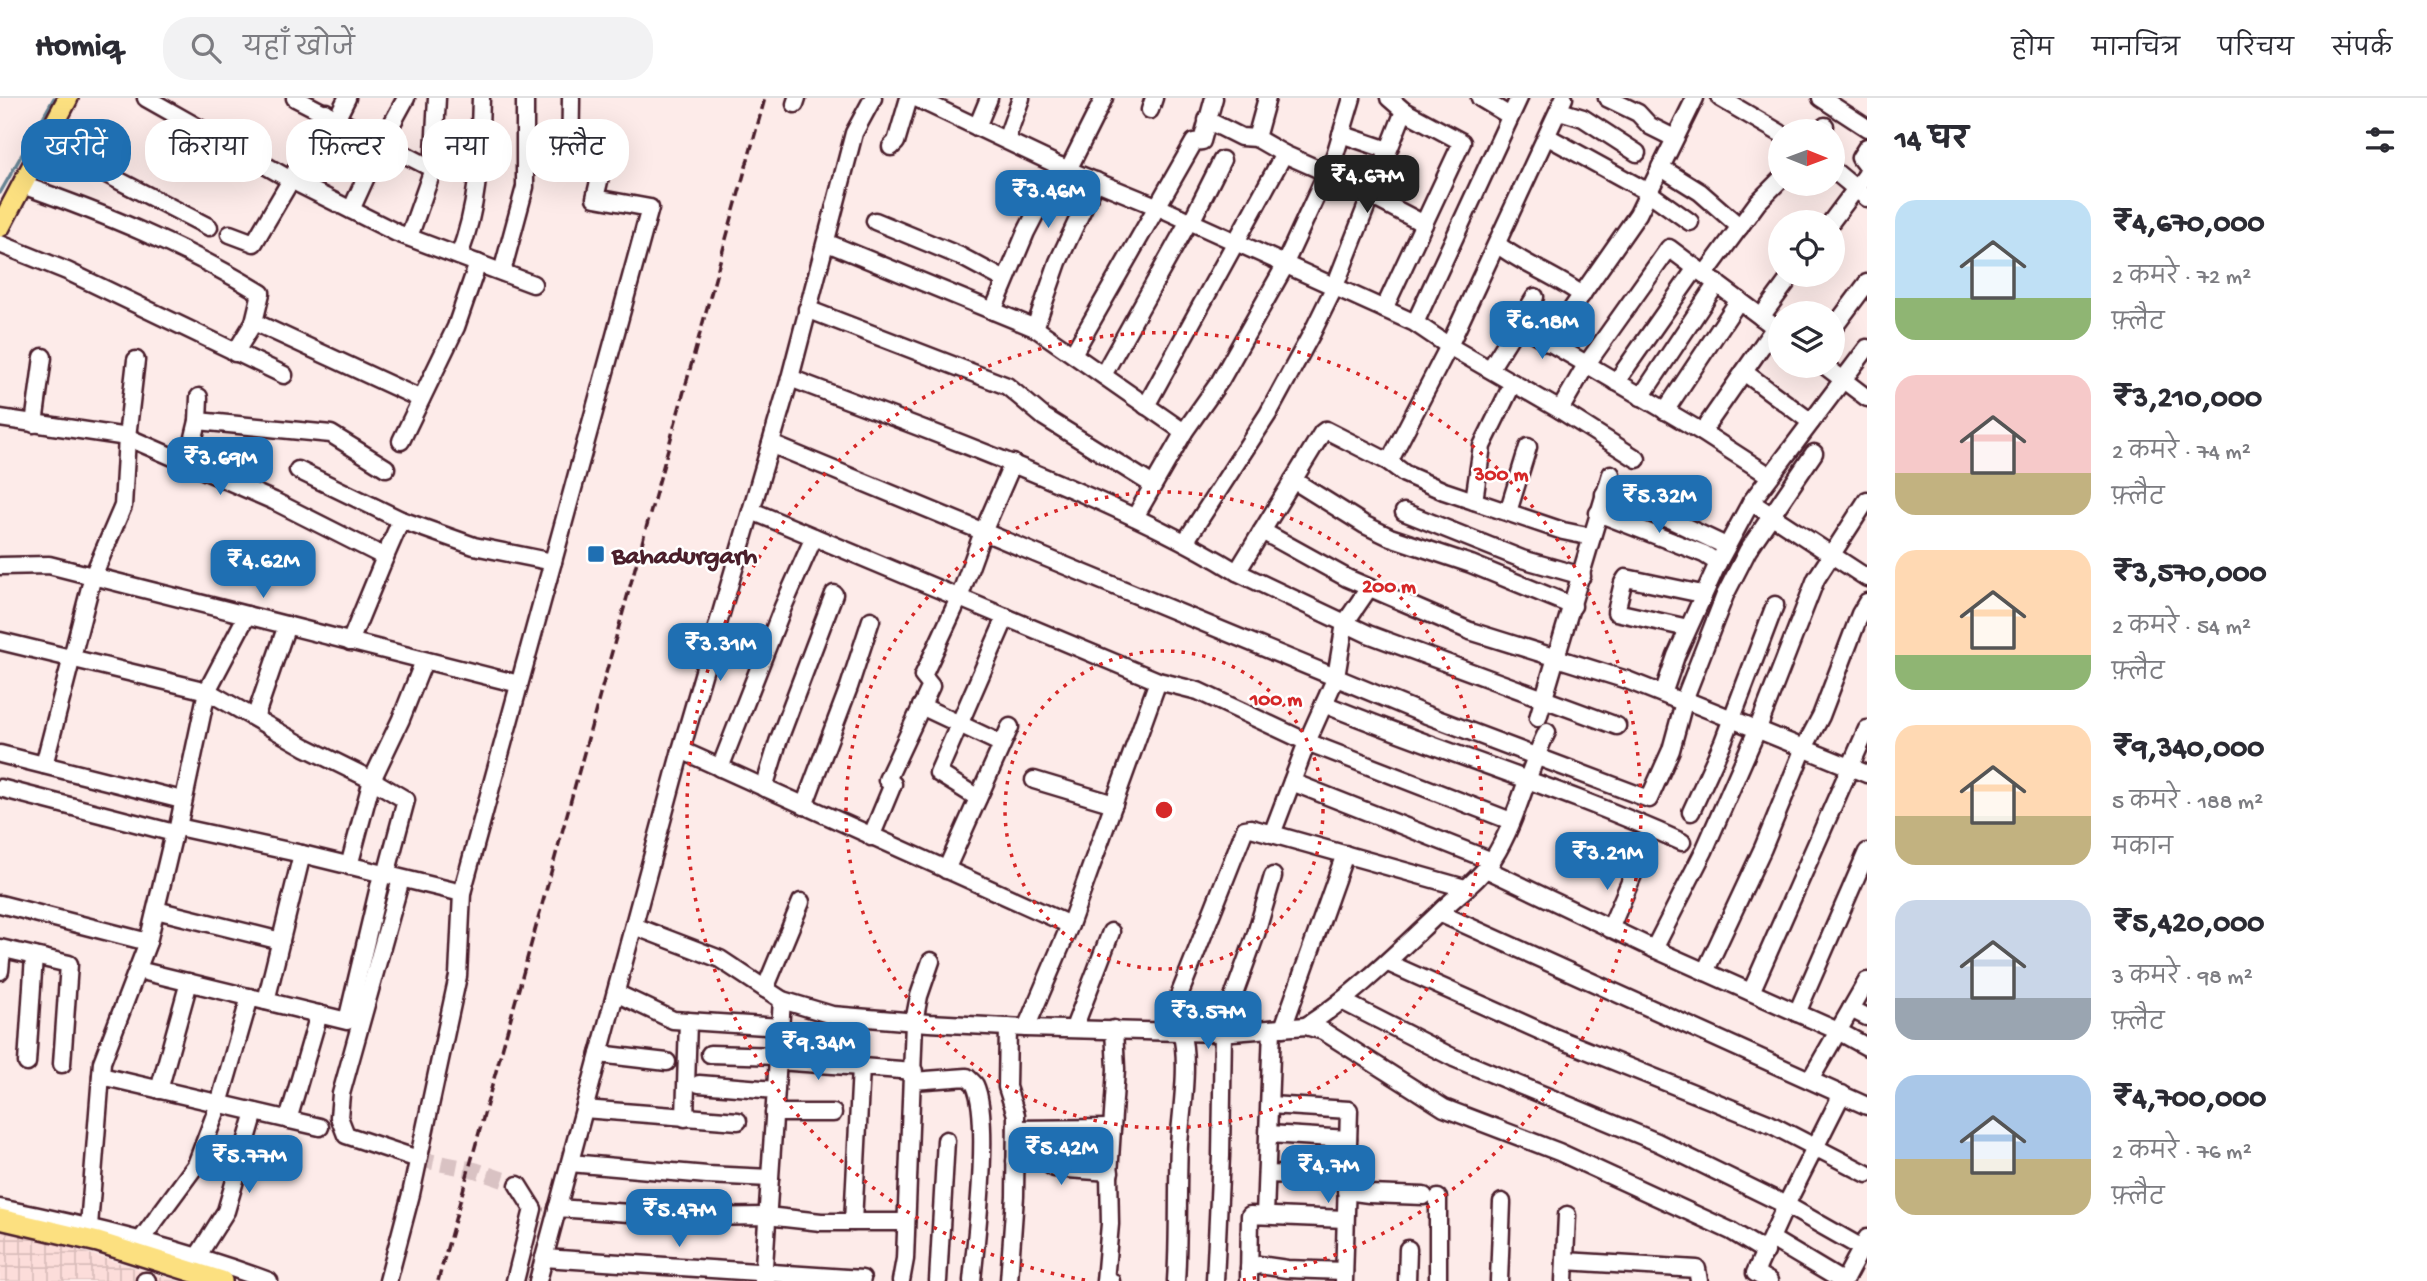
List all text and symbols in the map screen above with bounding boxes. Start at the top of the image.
search box [163,17,653,80]
text: Homiq [35,29,121,67]
icon: search [187,29,225,67]
text: यहाँ खोजें [243,35,355,66]
text: होम [2011,36,2054,65]
text: मानचित्र [2092,36,2180,65]
text: परिचय [2218,36,2294,65]
text: संपर्क [2332,36,2392,65]
chip: खरीदें [21,119,131,182]
chip: किराया [145,119,272,182]
chip: फ़िल्टर [286,119,408,182]
chip: नया [422,119,512,182]
chip: फ़्लैट [526,119,629,182]
north arrow [1768,119,1844,196]
map controls [1768,119,1845,378]
icon: filters [2361,121,2399,159]
text: 14 घर [1895,125,1968,160]
pin: ₹4.67M [1310,156,1424,215]
text: ₹4.67M [1330,164,1404,191]
pin: ₹3.46M [991,170,1105,230]
text: ₹3.46M [1011,179,1085,206]
text: ₹4,670,000 [2112,208,2265,243]
button: locate [1768,210,1845,287]
icon: home [1951,228,2035,312]
text: 2 कमरे · 72 m² [2112,265,2251,292]
button: layers [1768,301,1845,378]
pin: ₹6.18M [1485,302,1599,361]
text: ₹6.18M [1506,310,1578,337]
text: फ़्लैट [2112,311,2164,338]
text: ₹3,210,000 [2112,383,2262,418]
icon: home [1951,403,2035,487]
pin: ₹3.69M [163,438,277,497]
text: 2 कमरे · 74 m² [2112,440,2251,467]
text: ₹3.69M [183,446,257,473]
text: 300 m [1473,464,1528,489]
pin: ₹5.32M [1602,476,1716,535]
text: ₹5.32M [1622,484,1696,511]
text: फ़्लैट [2112,486,2164,513]
pin: ₹4.62M [206,540,320,600]
place label: Bahadurgarh [611,543,757,574]
marker: Bahadurgarh [586,544,606,564]
text: ₹4.62M [227,549,299,576]
text: ₹3,570,000 [2112,558,2267,593]
text: 200 m [1362,576,1416,601]
icon: home [1951,578,2035,662]
text: 2 कमरे · 54 m² [2112,615,2251,642]
pin: ₹3.31M [663,624,777,683]
text: ₹3.31M [684,632,756,659]
text: फ़्लैट [2112,661,2164,688]
text: 100 m [1249,689,1302,714]
text: ₹9,340,000 [2112,733,2264,768]
icon: home [1951,753,2035,837]
text: 5 कमरे · 188 m² [2112,790,2263,817]
centre of rings [1152,798,1176,822]
pin: ₹3.21M [1550,832,1664,892]
text: मकान [2112,836,2173,863]
text: ₹3.21M [1571,841,1643,868]
text: ₹5,420,000 [2112,908,2264,943]
icon: home [1951,928,2035,1012]
text: 3 कमरे · 98 m² [2112,965,2253,992]
pin: ₹3.57M [1151,992,1265,1051]
text: ₹3.57M [1171,1000,1245,1027]
text: फ़्लैट [2112,1011,2164,1038]
pin: ₹9.34M [761,1023,875,1082]
text: ₹9.34M [781,1031,855,1058]
text: ₹4,700,000 [2112,1083,2266,1118]
icon: home [1951,1103,2035,1187]
pin: ₹5.42M [1004,1128,1118,1187]
pin: ₹5.77M [192,1136,306,1195]
text: ₹5.42M [1024,1136,1098,1163]
text: 2 कमरे · 76 m² [2112,1140,2252,1167]
text: ₹5.77M [212,1144,286,1171]
pin: ₹4.7M [1279,1146,1377,1205]
text: ₹4.7M [1297,1154,1359,1181]
text: फ़्लैट [2112,1186,2164,1213]
pin: ₹5.47M [622,1190,736,1249]
text: ₹5.47M [642,1198,716,1225]

